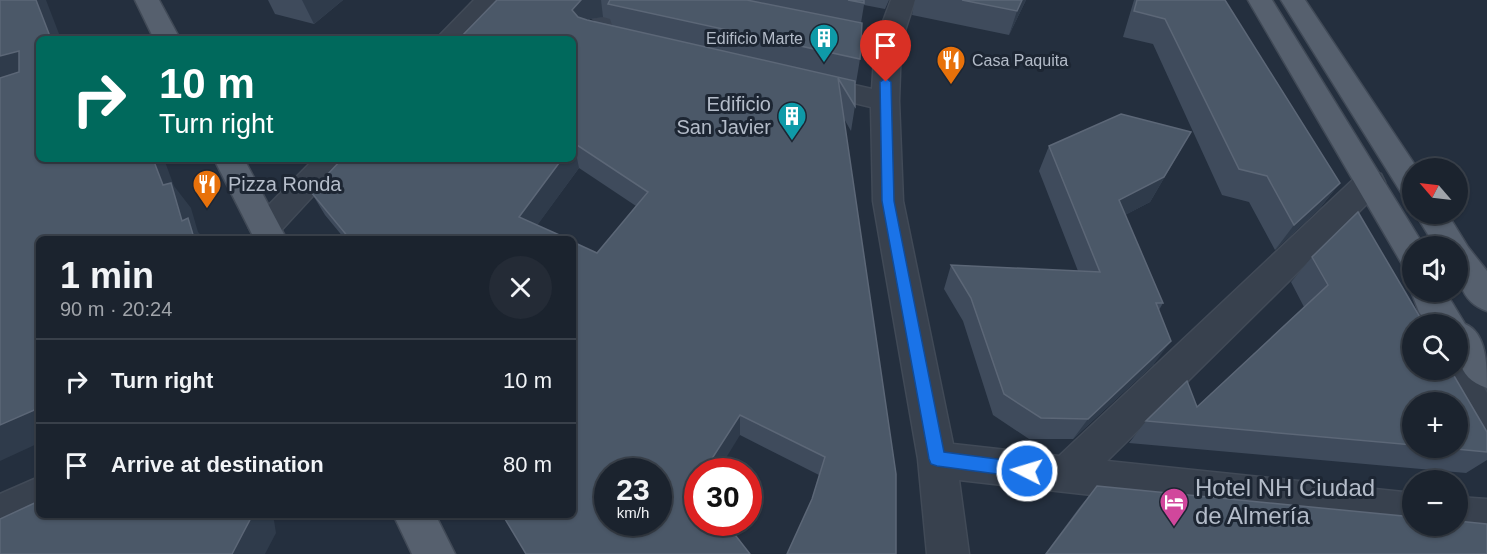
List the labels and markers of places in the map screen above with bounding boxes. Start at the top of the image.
pin [860,20,911,82]
building icon: Edificio Marte [808,22,840,64]
place label: Edificio Marte [706,30,803,47]
restaurant icon: Casa Paquita [935,44,967,86]
place label: Casa Paquita [972,52,1068,69]
place label: Edificio San Javier [677,93,771,138]
building icon: Edificio San Javier [776,100,808,142]
restaurant icon: Pizza Ronda [191,168,223,210]
place label: Pizza Ronda [228,173,342,195]
place label: Hotel NH Ciudad de Almería [1195,474,1375,529]
hotel icon: Hotel NH Ciudad de Almería [1158,486,1190,528]

